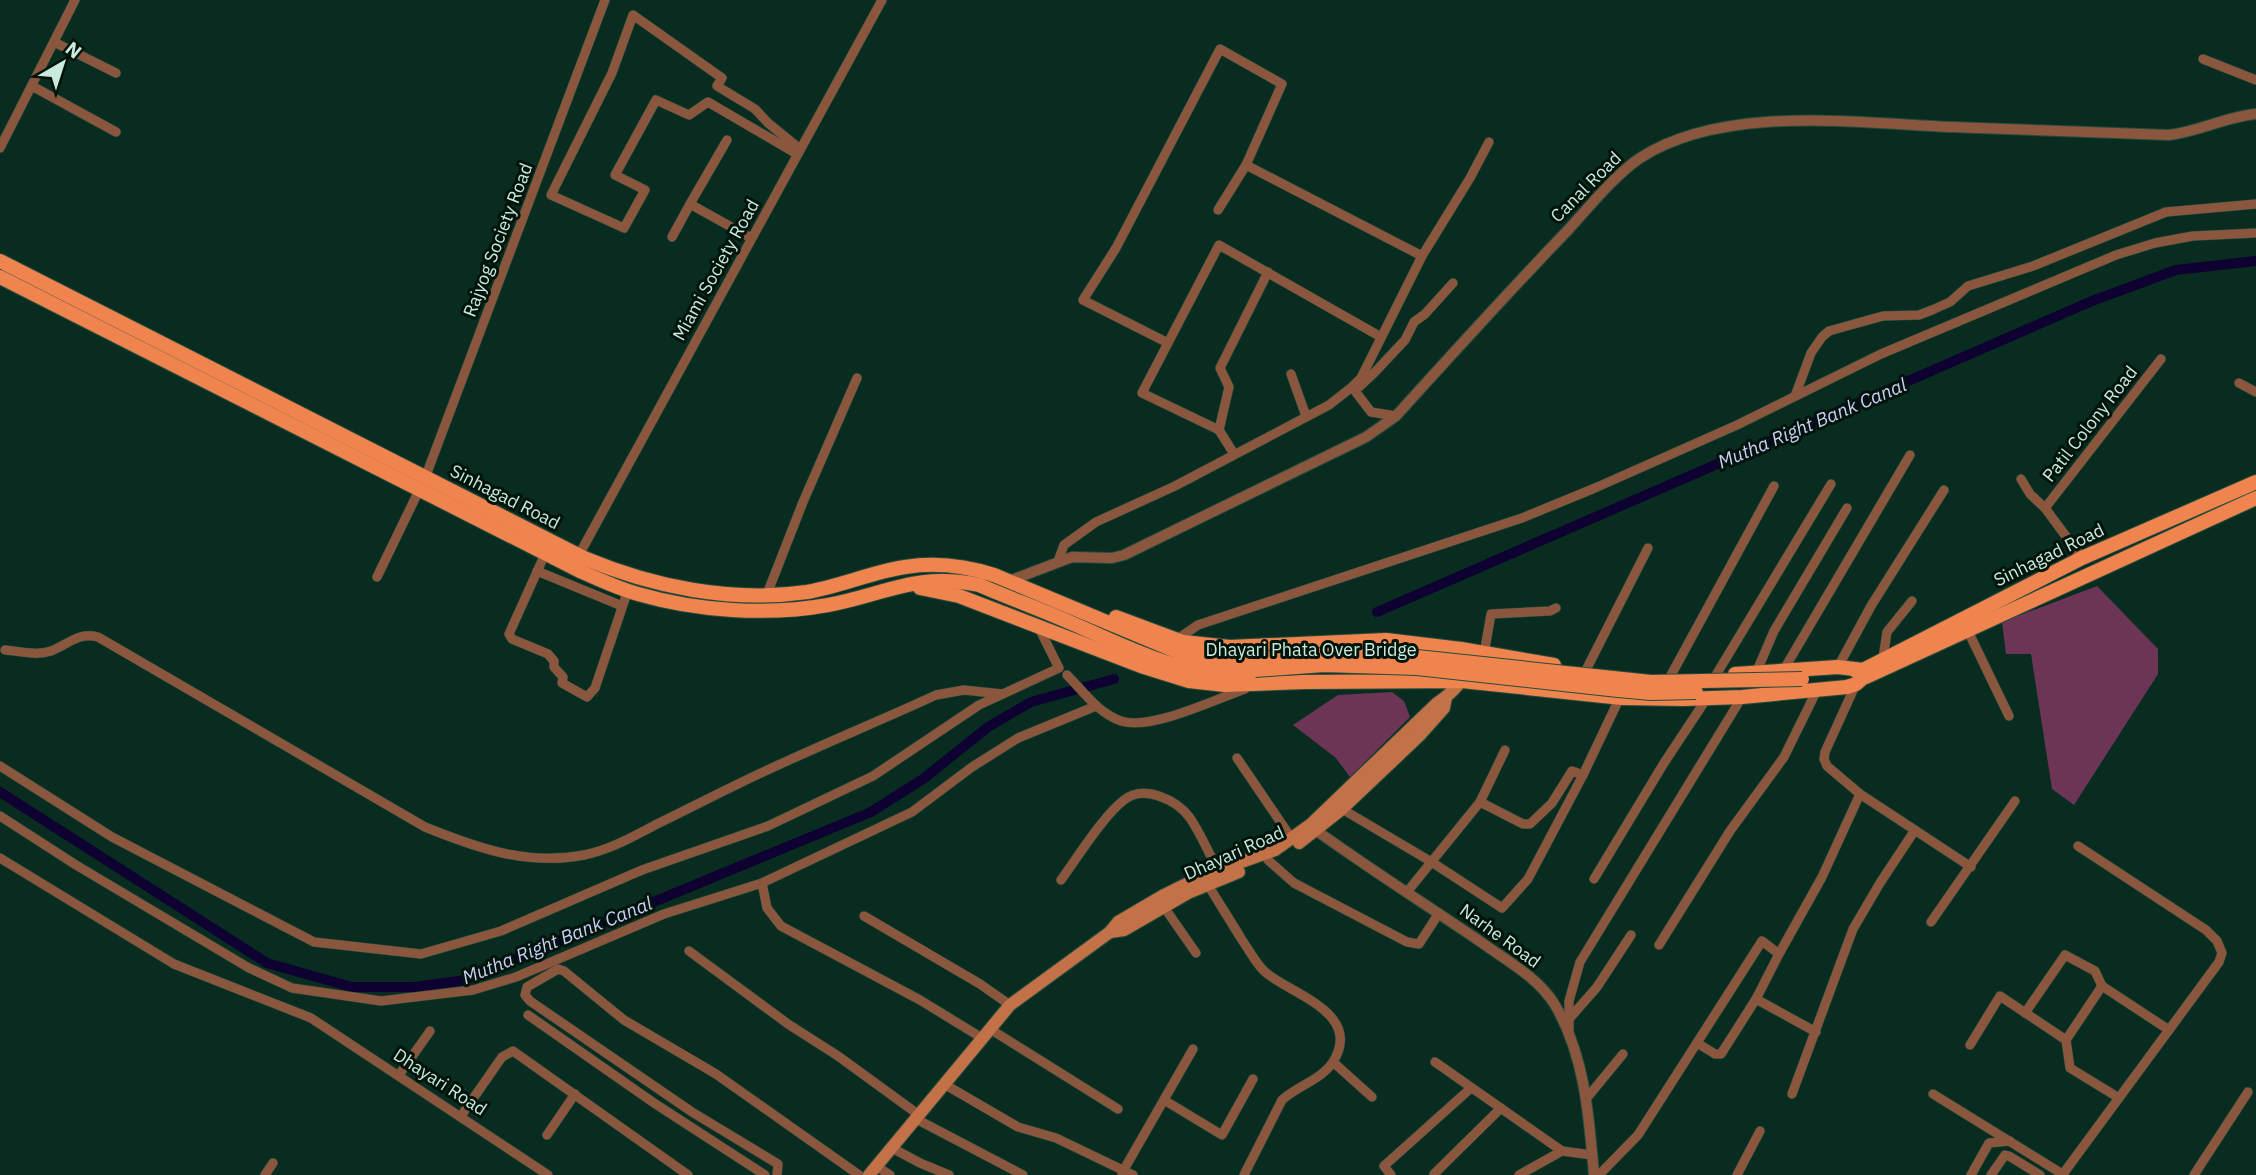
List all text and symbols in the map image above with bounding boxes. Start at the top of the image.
north arrow [28,28,98,98]
text: N [61,36,87,63]
street label: Canal Road [1545,146,1626,227]
street label: Rajyog Society Road [458,160,537,320]
street label: Miami Society Road [667,195,764,344]
street label: Patil Colony Road [2037,361,2142,486]
water label: Mutha Right Bank Canal [1714,372,1910,474]
street label: Sinhagad Road [446,459,564,534]
street label: Sinhagad Road [1990,518,2108,591]
street label: Dhayari Phata Over Bridge [1205,638,1417,661]
street label: Dhayari Road [1180,820,1287,885]
water label: Mutha Right Bank Canal [458,891,656,989]
street label: Narhe Road [1455,898,1545,973]
street label: Dhayari Road [389,1043,491,1120]

